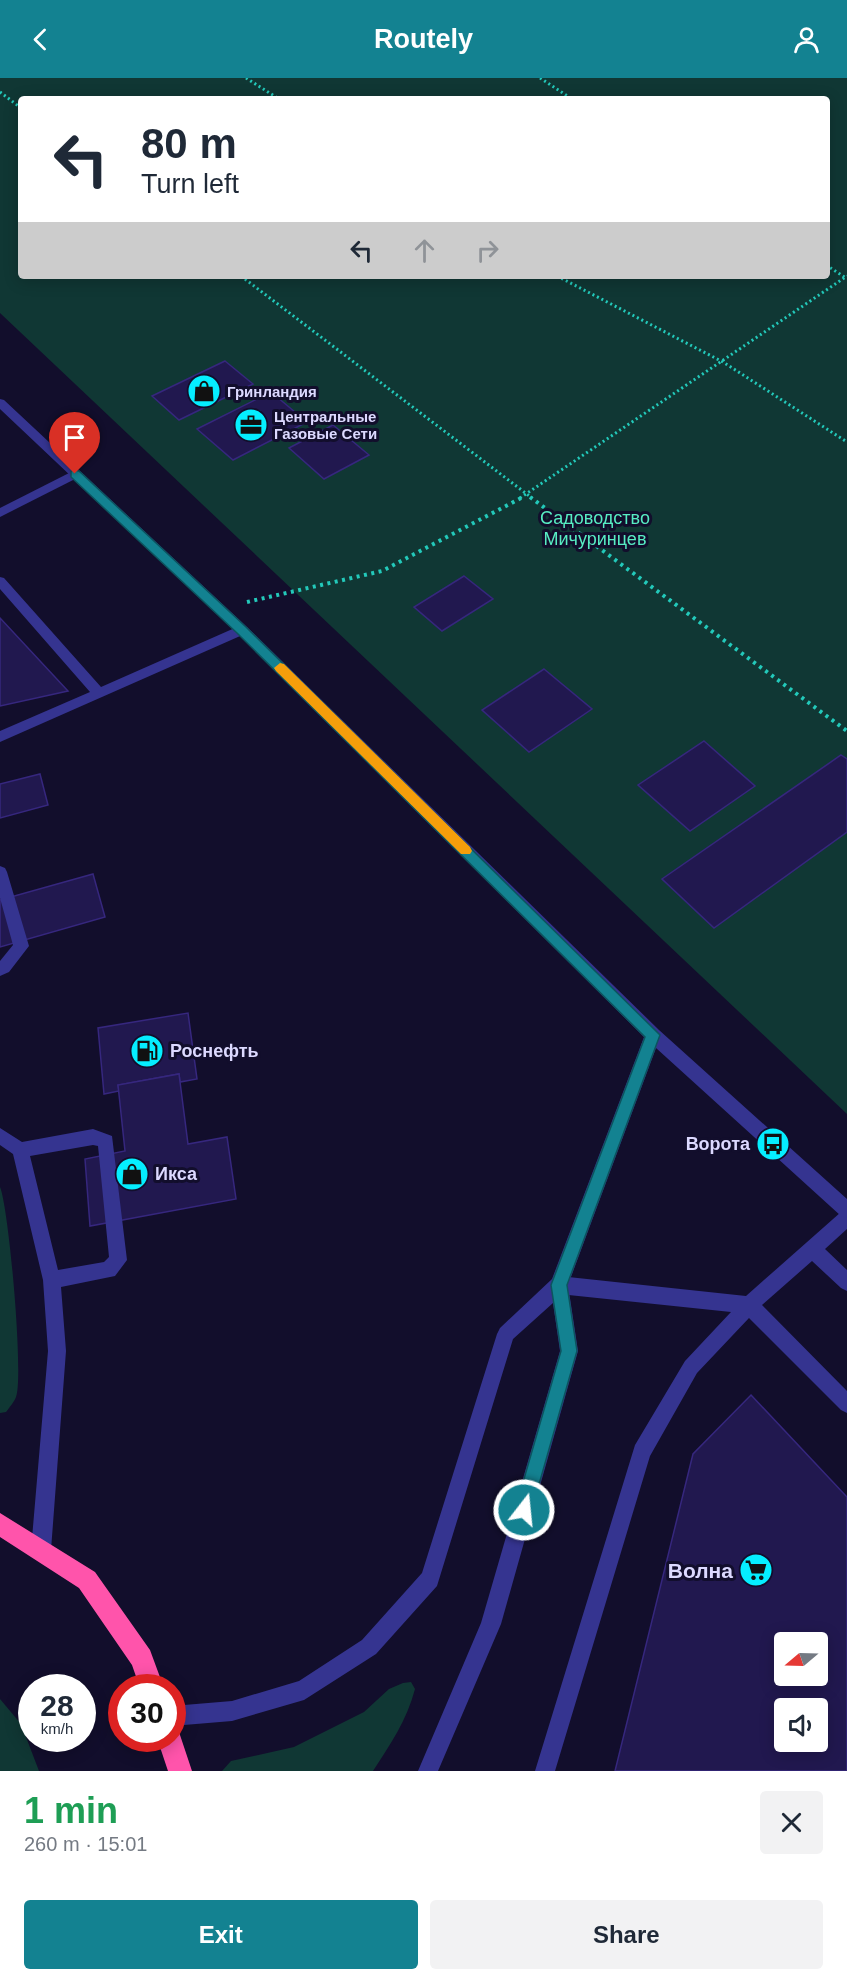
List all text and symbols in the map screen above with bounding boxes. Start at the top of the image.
icon: back [24,23,57,56]
icon: person [790,23,823,56]
text: Routely [374,24,473,54]
icon: left [42,120,120,198]
text: 80 m [141,120,237,167]
text: Turn left [141,169,239,199]
icon: left [345,234,378,267]
icon: ahead [408,234,441,267]
icon: right [471,234,504,267]
shop icon: Гринландия [186,373,222,409]
place label: Гринландия [227,383,317,400]
office icon: Центральные Газовые Сети [233,407,269,443]
place label: Центральные Газовые Сети [274,408,377,442]
pin [49,412,100,474]
icon: arrive [58,421,91,454]
park label: Садоводство Мичуринцев [540,508,650,549]
fuel station icon: Роснефть [129,1033,165,1069]
place label: Роснефть [170,1041,259,1061]
bus stop icon: Ворота [755,1126,791,1162]
place label: Ворота [686,1134,751,1154]
shop icon: Икса [114,1156,150,1192]
place label: Икса [155,1164,198,1184]
position arrow [492,1478,556,1542]
supermarket icon: Волна [738,1552,774,1588]
place label: Волна [668,1559,733,1582]
north arrow [774,1632,828,1686]
map controls [774,1632,828,1752]
speed limit sign: 30 [108,1674,186,1752]
text: 28 [40,1689,74,1722]
button: sound [774,1698,828,1752]
text: km/h [41,1720,73,1737]
text: 1 min [24,1790,118,1831]
button: close [760,1791,823,1854]
text: 260 m · 15:01 [24,1833,147,1855]
button: Exit [24,1900,418,1969]
button: Share [430,1900,823,1969]

